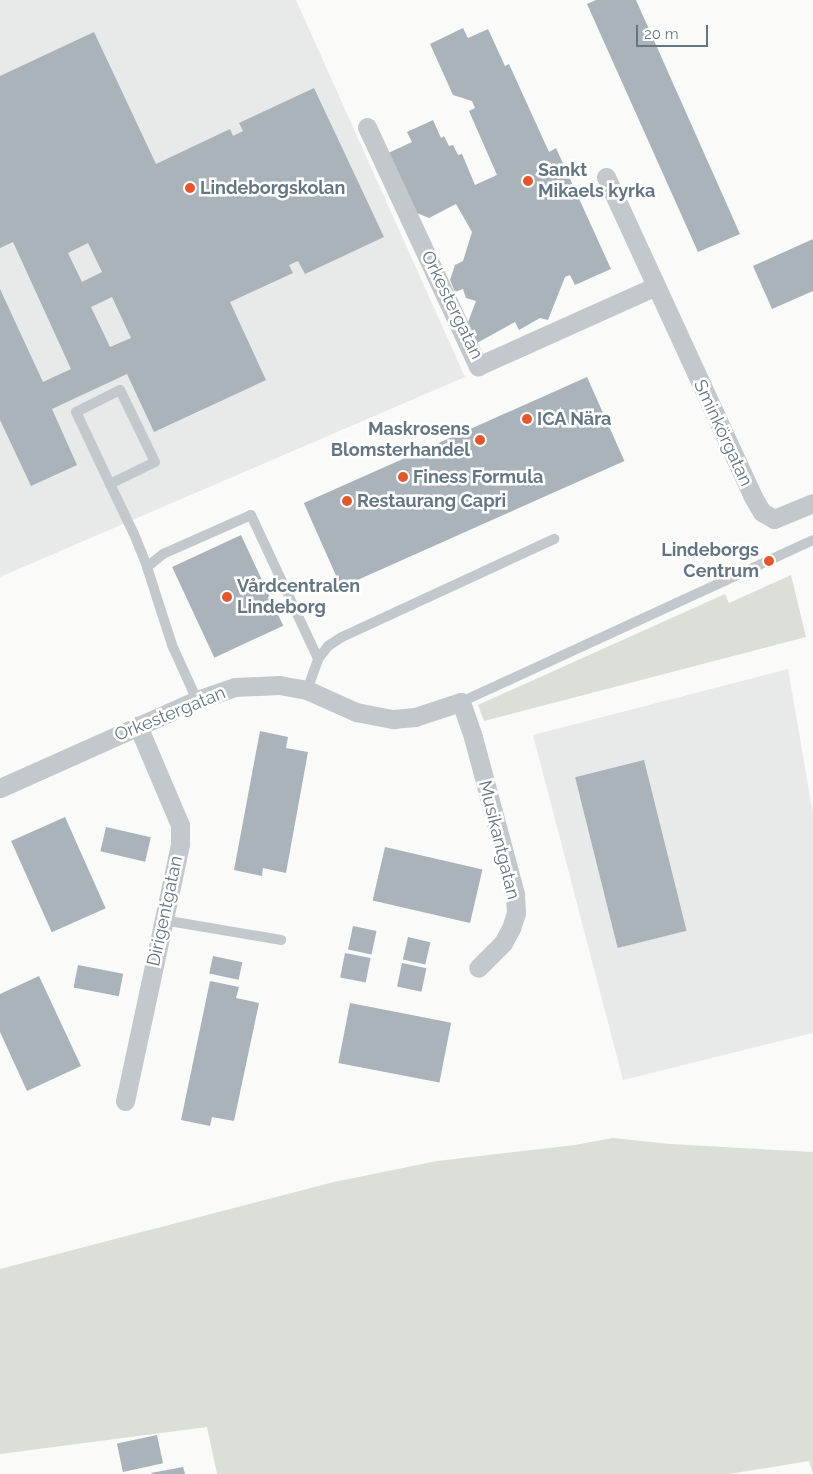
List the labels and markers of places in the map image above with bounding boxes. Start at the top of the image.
place label: Sankt Mikaels kyrka [538,160,655,202]
marker: Sankt Mikaels kyrka [522,175,534,187]
place label: Lindeborgskolan [200,177,345,199]
marker: Lindeborgskolan [184,182,196,194]
place label: ICA Nära [537,408,612,430]
marker: ICA Nära [521,413,533,425]
place label: Maskrosens Blomsterhandel [331,419,470,462]
marker: Maskrosens Blomsterhandel [474,434,486,446]
place label: Finess Formula [413,466,543,488]
marker: Finess Formula [397,471,409,483]
place label: Restaurang Capri [357,490,506,512]
marker: Restaurang Capri [341,495,353,507]
place label: Lindeborgs Centrum [661,540,759,582]
marker: Lindeborgs Centrum [763,555,775,567]
place label: Vårdcentralen Lindeborg [237,576,360,618]
marker: Vårdcentralen Lindeborg [221,591,233,603]

